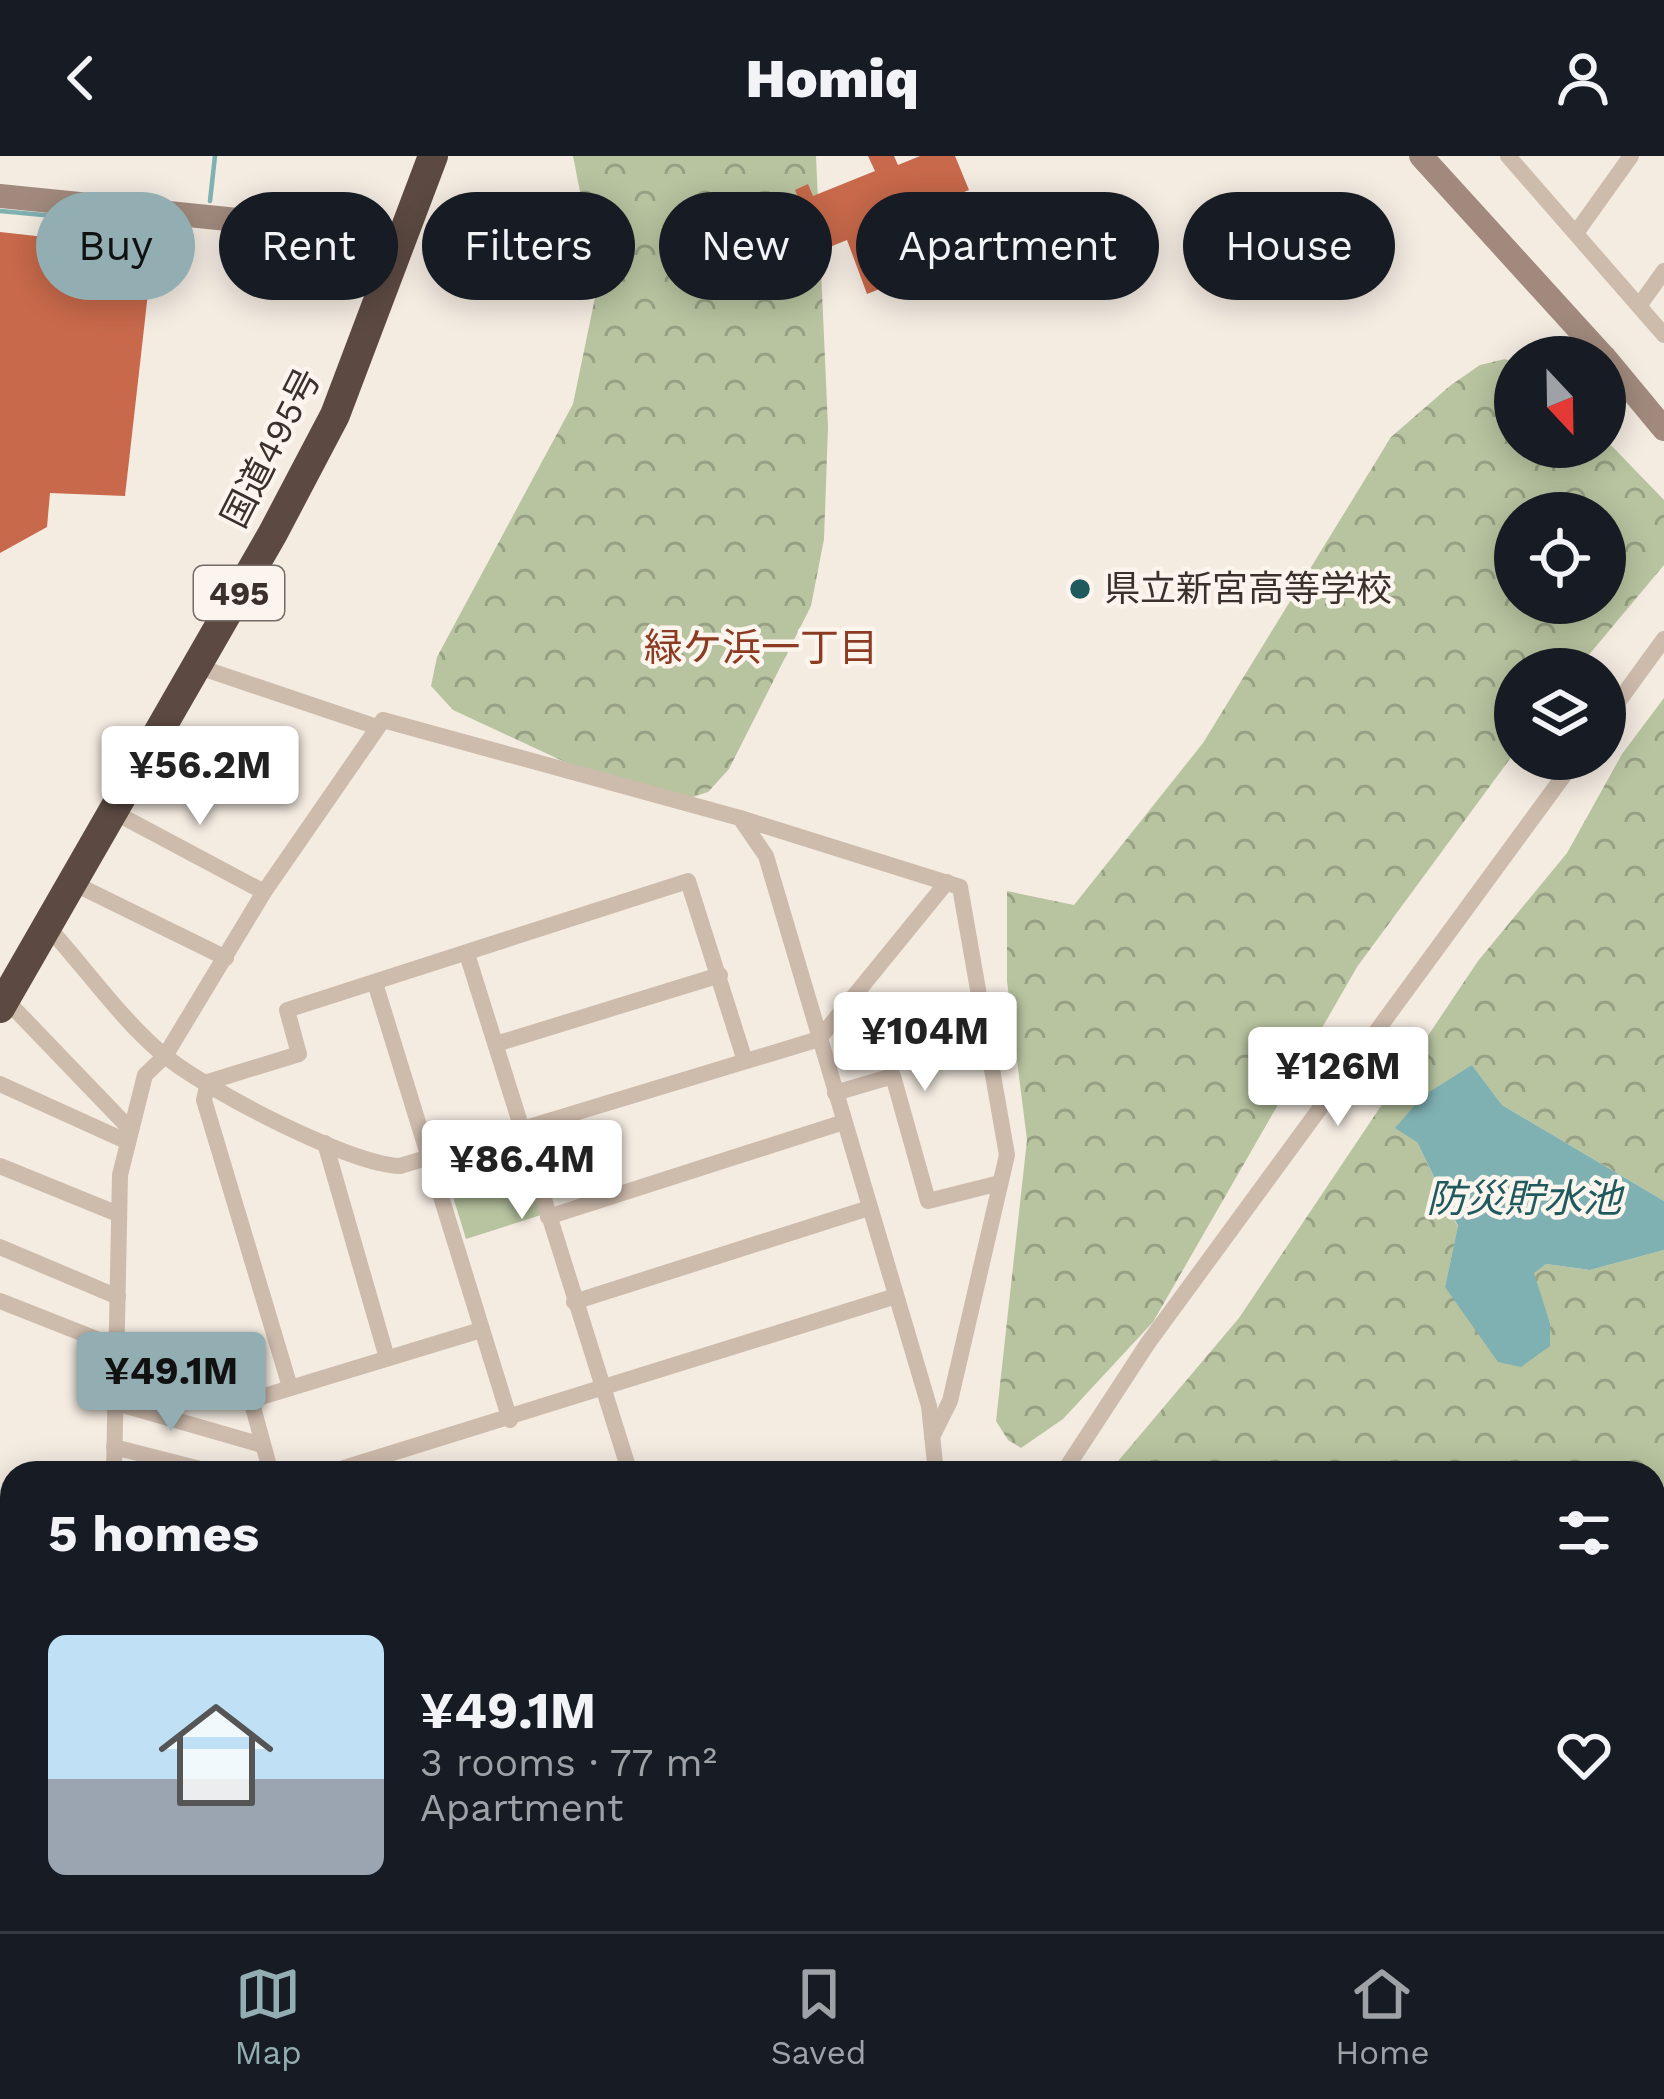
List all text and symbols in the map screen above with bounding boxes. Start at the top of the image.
icon: back [48,45,114,111]
icon: person [1550,45,1616,111]
text: Homiq [745,47,919,110]
chip: Buy [36,192,195,300]
chip: Rent [219,192,398,300]
chip: Filters [422,192,635,300]
chip: New [659,192,832,300]
chip: Apartment [856,192,1159,300]
chip: House [1183,192,1395,300]
north arrow [1494,336,1626,468]
map controls [1494,336,1626,780]
street label: 国道495号 [213,361,329,535]
button: locate [1494,492,1626,624]
road number: 495 [194,566,284,620]
place label: 県立新宮高等学校 [1104,568,1392,610]
marker: 県立新宮高等学校 [1067,576,1093,602]
district label: 緑ケ浜一丁目 [644,625,878,670]
button: layers [1494,648,1626,780]
pin: ¥56.2M [102,726,298,828]
text: ¥56.2M [129,742,271,787]
pin: ¥104M [841,992,1009,1094]
text: ¥104M [861,1008,989,1053]
pin: ¥126M [1254,1027,1422,1129]
text: ¥126M [1275,1043,1401,1088]
pin: ¥86.4M [424,1120,620,1222]
text: ¥86.4M [449,1136,595,1181]
water label: 防災貯水池 [1426,1176,1625,1221]
pin: ¥49.1M [73,1332,269,1434]
text: ¥49.1M [104,1348,238,1393]
icon: filters [1551,1500,1617,1566]
text: 5 homes [48,1504,259,1563]
text: ¥49.1M [420,1681,596,1740]
icon: home [144,1683,288,1827]
icon: heart [1551,1722,1617,1788]
text: 3 rooms · 77 m² [420,1740,717,1785]
text: Apartment [420,1785,623,1830]
tab: Map [234,1961,302,2072]
tab: Saved [771,1961,866,2072]
tab: Home [1335,1961,1430,2072]

